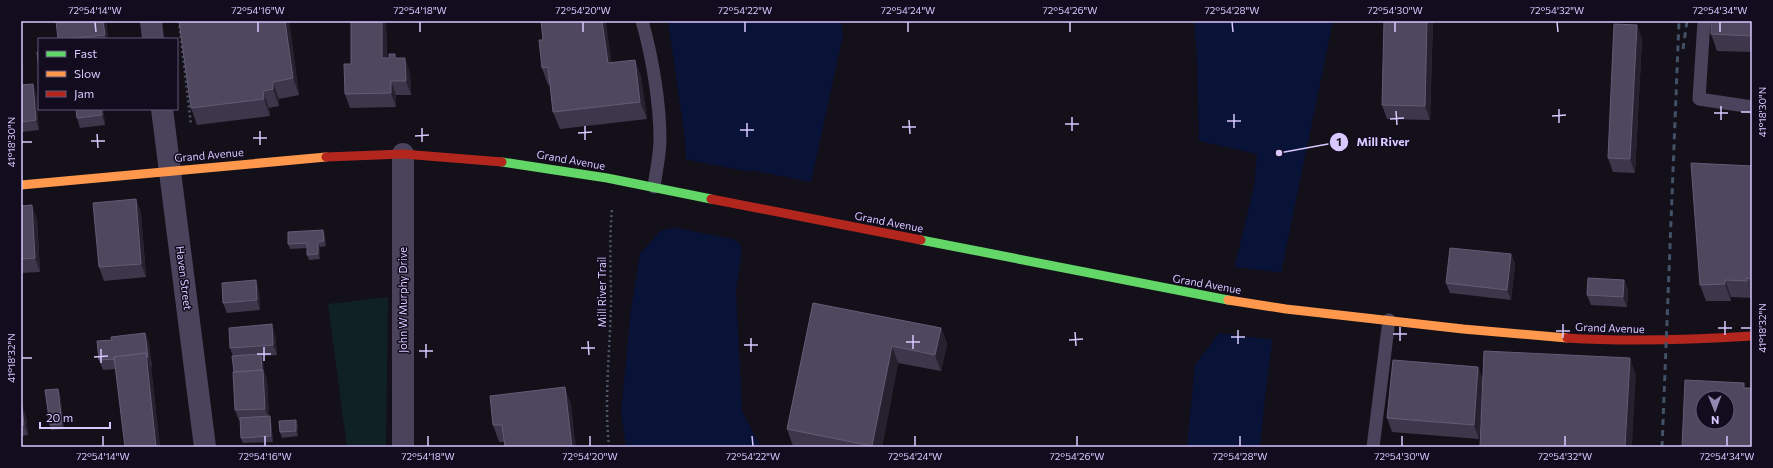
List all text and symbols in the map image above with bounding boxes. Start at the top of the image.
text: 72°54'14"W [68,4,122,16]
text: 72°54'16"W [231,4,285,16]
text: 72°54'18"W [393,4,447,16]
text: 72°54'20"W [555,4,611,16]
text: 72°54'22"W [718,4,772,16]
text: 72°54'24"W [881,4,935,16]
text: 72°54'26"W [1043,4,1097,16]
text: 72°54'28"W [1205,4,1259,16]
text: 72°54'30"W [1367,4,1423,16]
text: 72°54'32"W [1530,4,1584,16]
text: 72°54'34"W [1693,4,1748,16]
legend [38,38,178,110]
text: Fast [74,46,97,60]
text: Slow [74,66,101,80]
text: Jam [74,86,94,101]
text: 41°18'30"N [1756,87,1768,137]
text: 41°18'30"N [5,117,17,167]
callout: Mill River [1329,130,1418,154]
text: 1 [1336,134,1342,148]
text: Mill River [1357,134,1410,148]
street label: Grand Avenue [174,145,244,164]
street label: Grand Avenue [536,147,607,172]
street label: Grand Avenue [854,208,925,235]
street label: Haven Street [174,245,195,311]
street label: John W Murphy Drive [396,247,410,353]
street label: Mill River Trail [595,257,608,327]
street label: Grand Avenue [1172,271,1243,296]
text: 41°18'32"N [1756,303,1768,353]
street label: Grand Avenue [1575,320,1645,335]
text: 41°18'32"N [5,333,17,383]
north arrow [1695,390,1735,430]
scale bar [40,404,110,430]
text: 20 m [46,410,73,424]
text: N [1711,414,1719,427]
text: 72°54'14"W [76,450,130,462]
text: 72°54'16"W [238,450,292,462]
text: 72°54'18"W [401,450,455,462]
text: 72°54'20"W [562,450,618,462]
text: 72°54'22"W [726,450,780,462]
text: 72°54'24"W [888,450,942,462]
text: 72°54'26"W [1050,450,1104,462]
text: 72°54'28"W [1213,450,1267,462]
text: 72°54'30"W [1374,450,1430,462]
text: 72°54'32"W [1538,450,1592,462]
text: 72°54'34"W [1700,450,1755,462]

